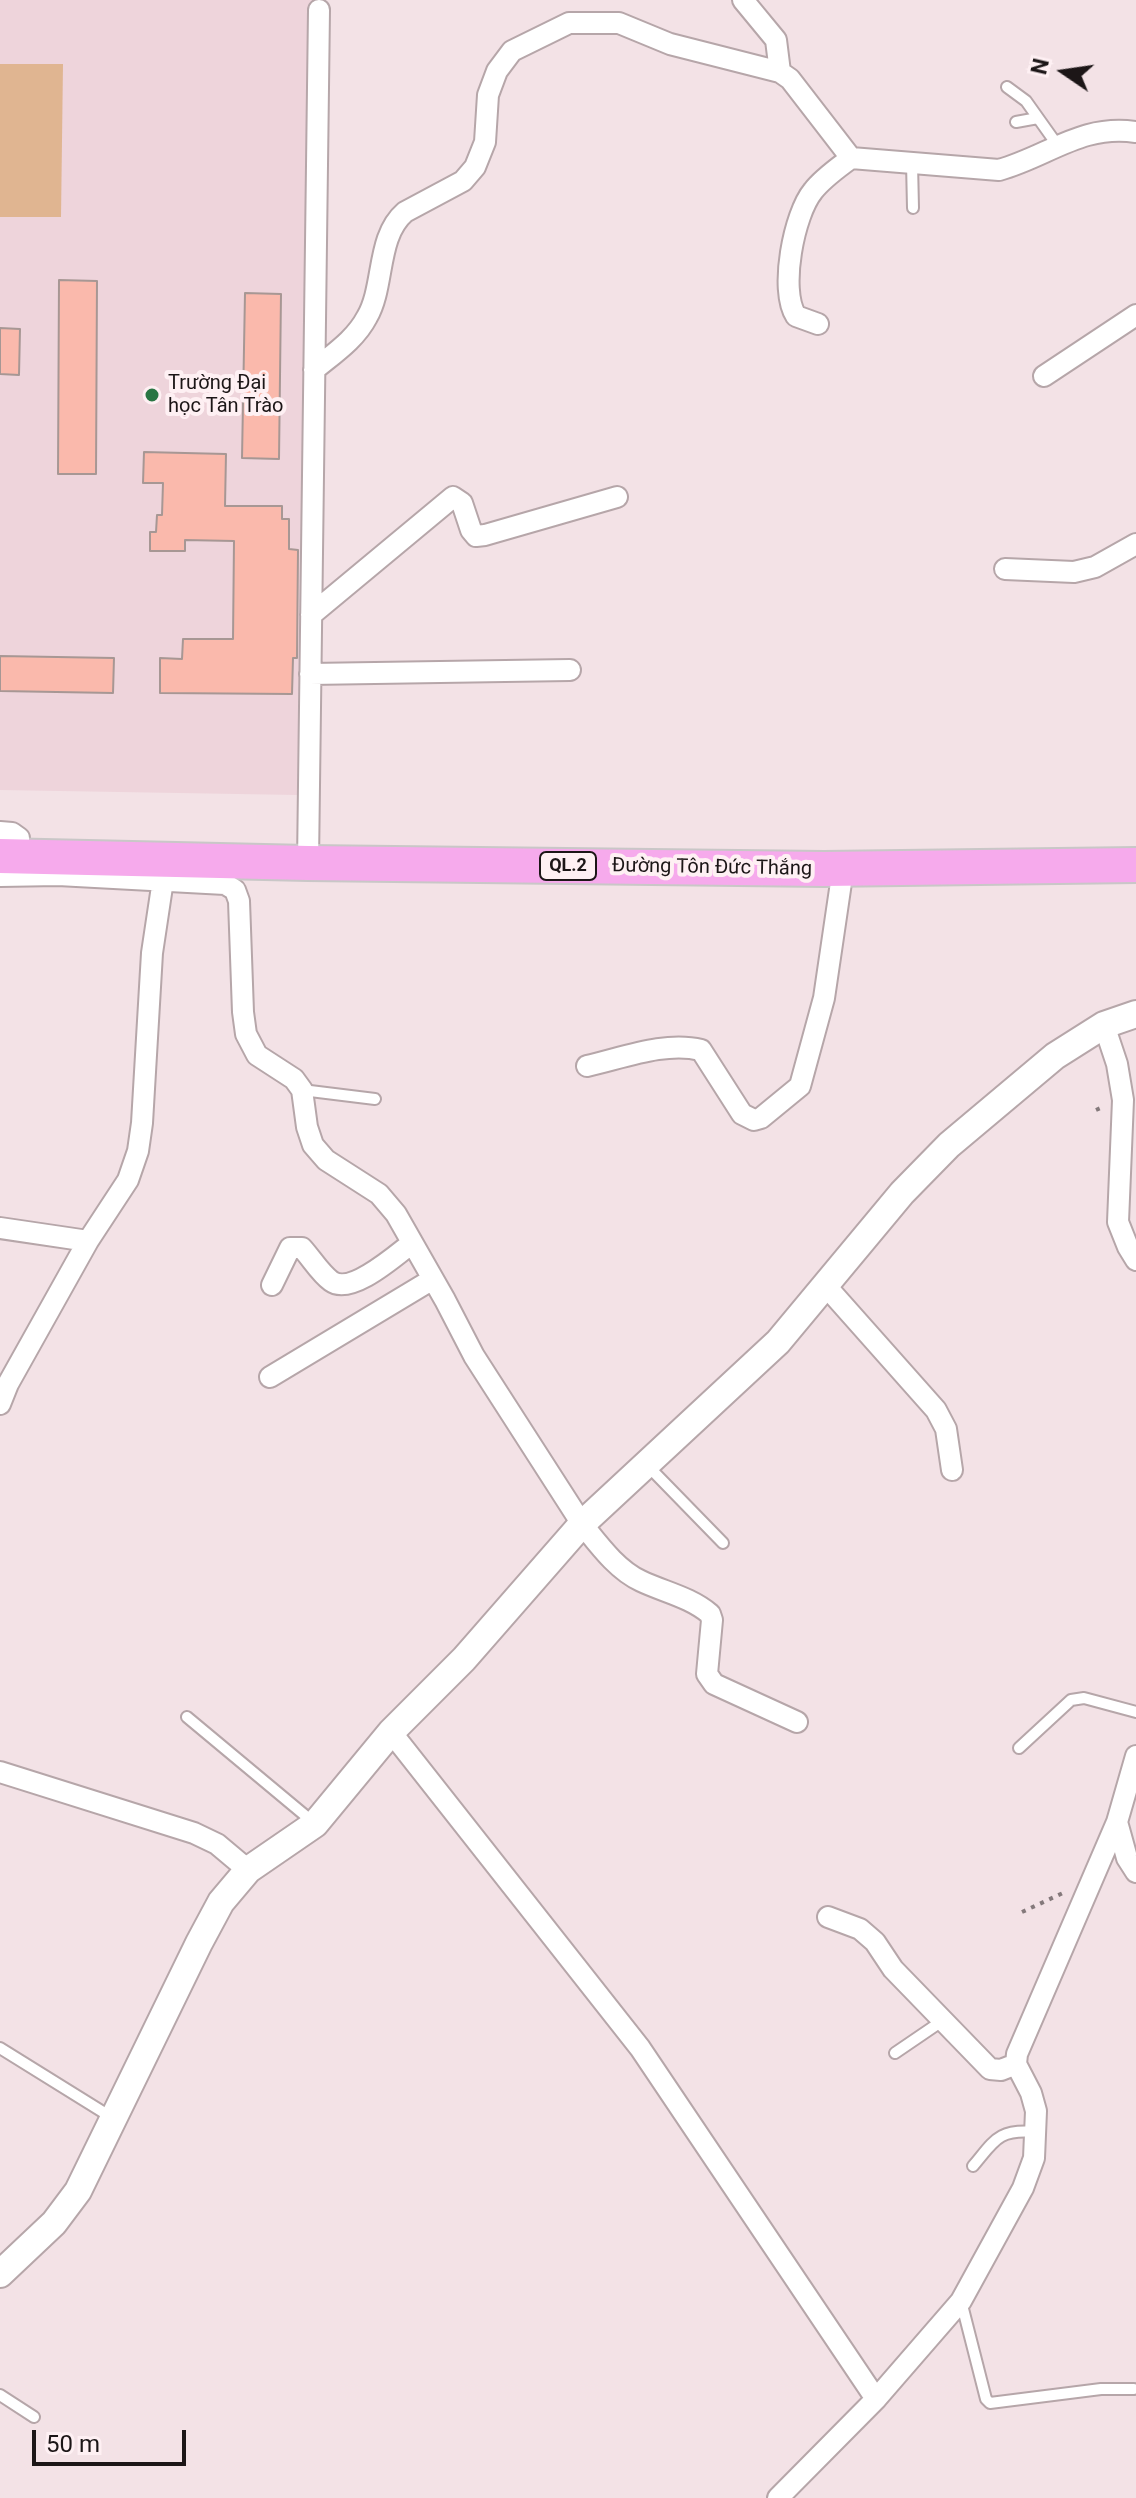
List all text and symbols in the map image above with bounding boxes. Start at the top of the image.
north arrow [1024,32,1104,112]
text: N [1026,56,1054,77]
place label: Trường Đại học Tân Trào [168,372,283,419]
marker: Trường Đại học Tân Trào [143,386,161,404]
road number: QL.2 [540,852,596,880]
street label: Đường Tôn Đức Thắng [612,854,812,882]
scale bar [36,2414,190,2464]
text: 50 m [46,2430,100,2458]

